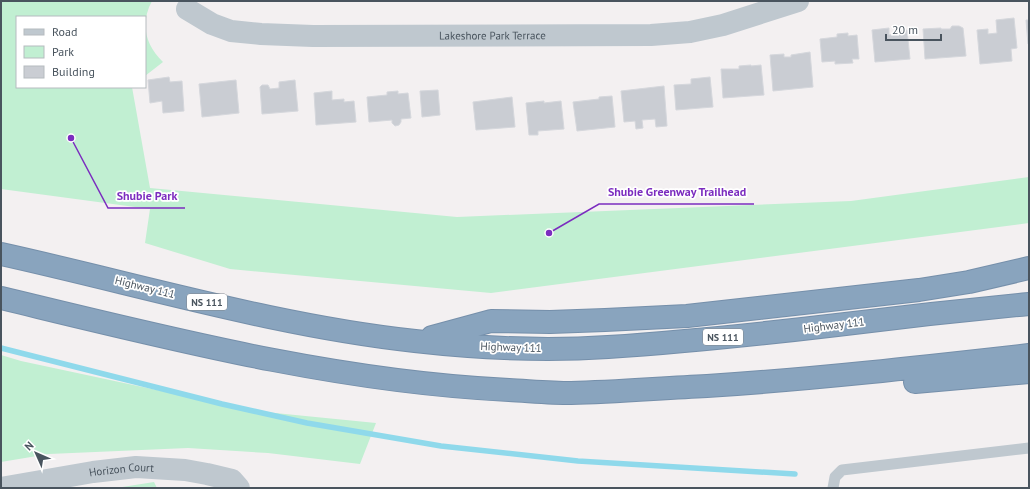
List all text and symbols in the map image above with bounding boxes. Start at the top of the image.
legend [16,16,146,88]
scale bar [886,16,941,42]
text: 20 m [892,22,918,37]
text: Road [52,24,77,39]
street label: Lakeshore Park Terrace [439,28,546,43]
text: Park [52,44,74,59]
text: Building [52,64,95,79]
callout: Shubie Greenway Trailhead [599,180,754,204]
callout: Shubie Park [108,184,185,208]
text: Shubie Greenway Trailhead [608,184,746,199]
text: Shubie Park [117,188,177,203]
street label: Highway 111 [113,273,177,301]
road number: NS 111 [187,294,227,310]
street label: Highway 111 [803,314,865,336]
road number: NS 111 [703,329,743,345]
street label: Highway 111 [480,339,542,355]
north arrow [16,433,56,473]
text: N [21,438,36,453]
street label: Horizon Court [88,460,155,480]

